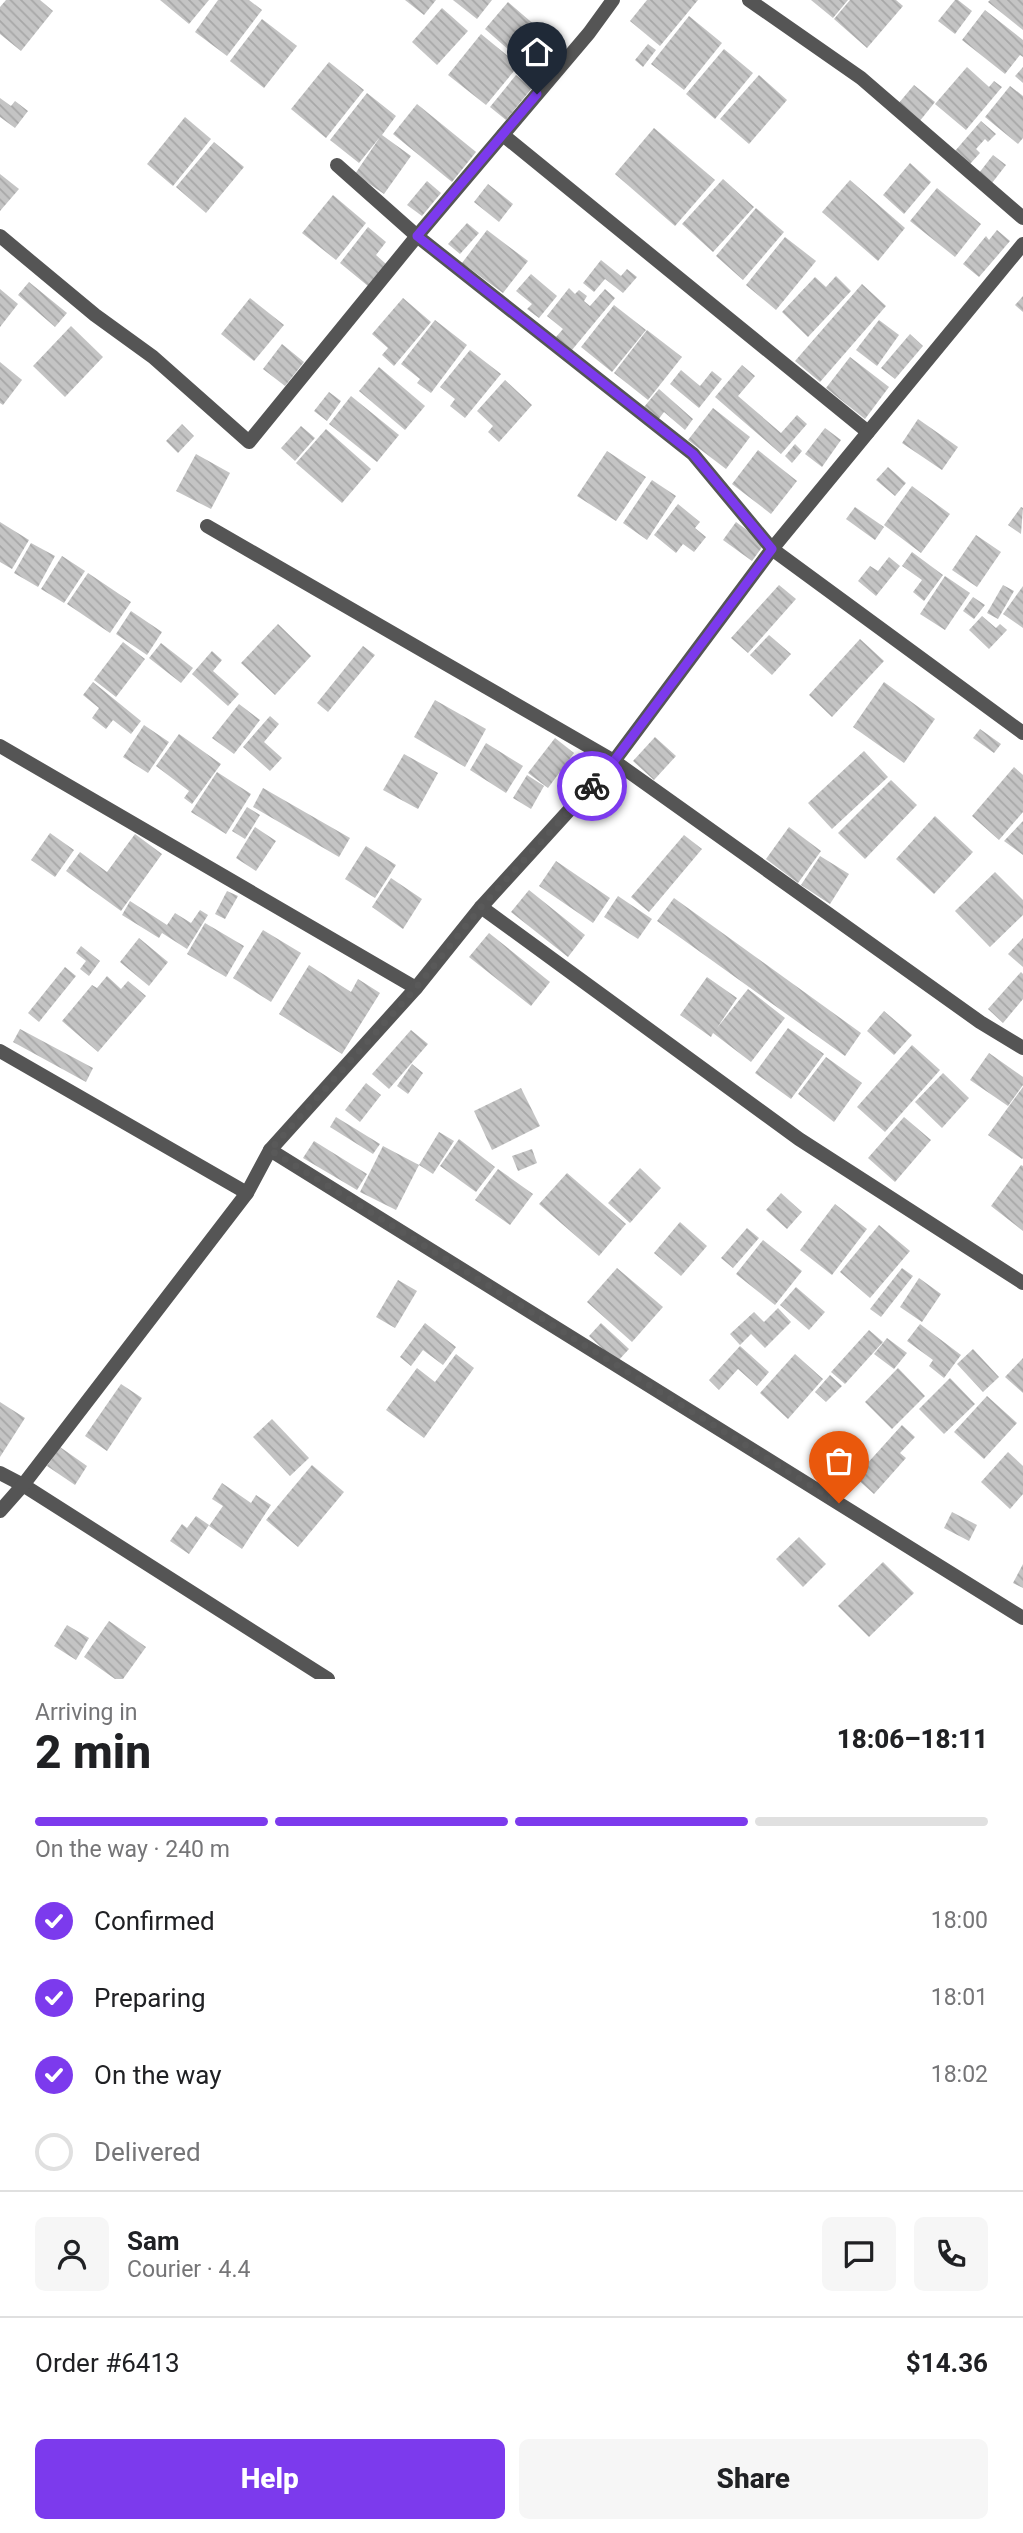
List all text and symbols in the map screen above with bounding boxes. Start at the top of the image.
pin [507,22,567,94]
icon: home [518,33,556,71]
courier [557,751,627,821]
icon: bike [573,767,611,805]
pin [809,1431,869,1503]
icon: bag [820,1442,858,1480]
text: Arriving in [35,1699,138,1726]
text: 18:06–18:11 [837,1724,988,1754]
text: 2 min [35,1725,151,1779]
text: On the way · 240 m [35,1836,230,1863]
icon: check [35,1902,73,1940]
text: Confirmed [94,1906,215,1936]
text: 18:00 [931,1907,988,1934]
icon: check [35,1979,73,2017]
text: Preparing [94,1983,206,2013]
text: 18:01 [931,1984,988,2011]
icon: check [35,2056,73,2094]
text: On the way [94,2060,222,2090]
text: 18:02 [931,2061,988,2088]
text: Delivered [94,2137,201,2167]
button: person [35,2217,109,2291]
button: chat [822,2217,896,2291]
button: phone [914,2217,988,2291]
text: Sam [127,2226,179,2256]
text: Courier · 4.4 [127,2256,250,2283]
text: Order #6413 [35,2348,180,2378]
text: $14.36 [906,2348,988,2378]
button: Help [35,2439,505,2519]
button: Share [519,2439,988,2519]

